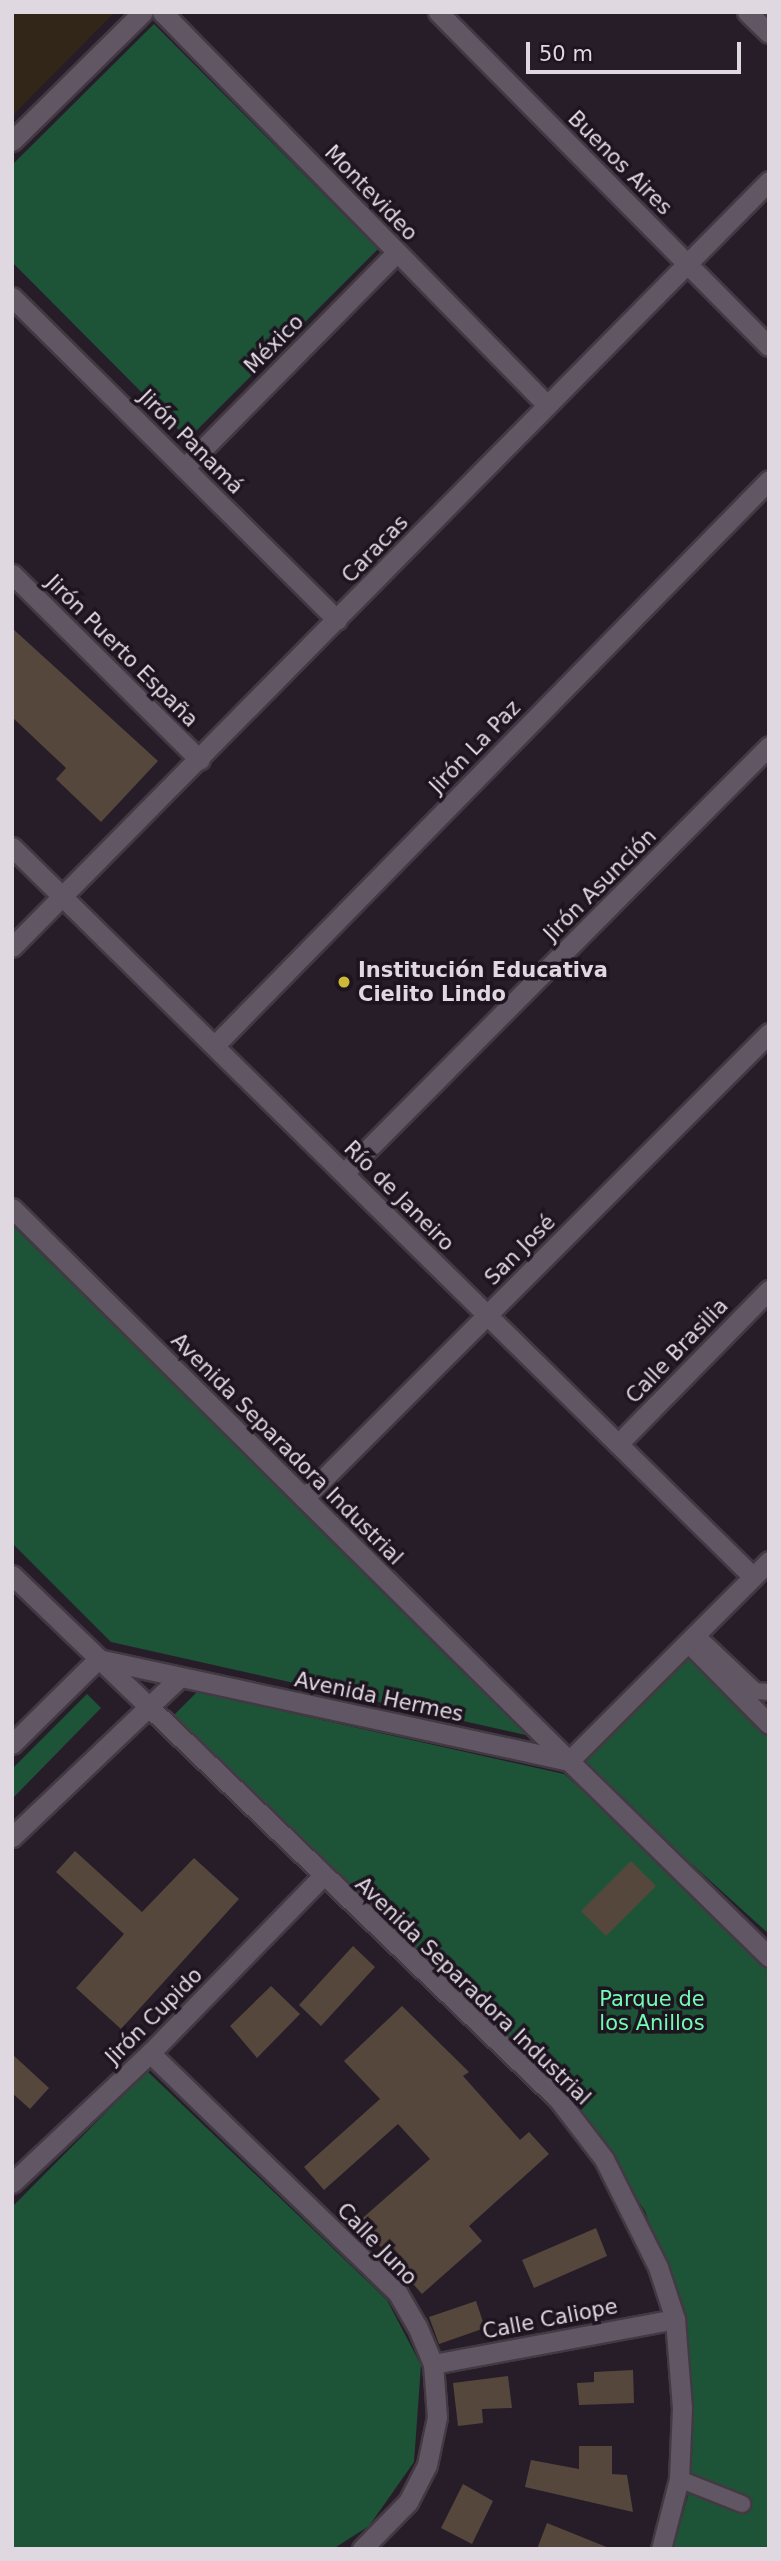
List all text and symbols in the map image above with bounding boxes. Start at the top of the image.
scale bar [529,28,744,72]
text: 50 m [539,42,593,66]
street label: Buenos Aires [563,106,677,220]
street label: Montevideo [319,140,423,246]
street label: México [239,309,309,379]
street label: Jirón Panamá [134,385,248,499]
street label: Caracas [337,510,413,588]
street label: Jirón Puerto España [41,570,203,732]
street label: Jirón La Paz [424,695,526,799]
street label: Jirón Asunción [539,824,661,946]
place label: Institución Educativa Cielito Lindo [358,957,608,1007]
marker: Institución Educativa Cielito Lindo [336,974,352,990]
street label: Río de Janeiro [339,1136,459,1256]
street label: San José [480,1210,560,1290]
street label: Calle Brasilia [621,1293,733,1409]
street label: Avenida Separadora Industrial [166,1328,408,1570]
street label: Avenida Hermes [292,1667,466,1727]
street label: Avenida Separadora Industrial [350,1872,596,2110]
street label: Jirón Cupido [100,1962,208,2070]
park label: Parque de los Anillos [599,1986,705,2036]
street label: Calle Juno [332,2198,422,2290]
street label: Calle Caliope [480,2294,620,2344]

